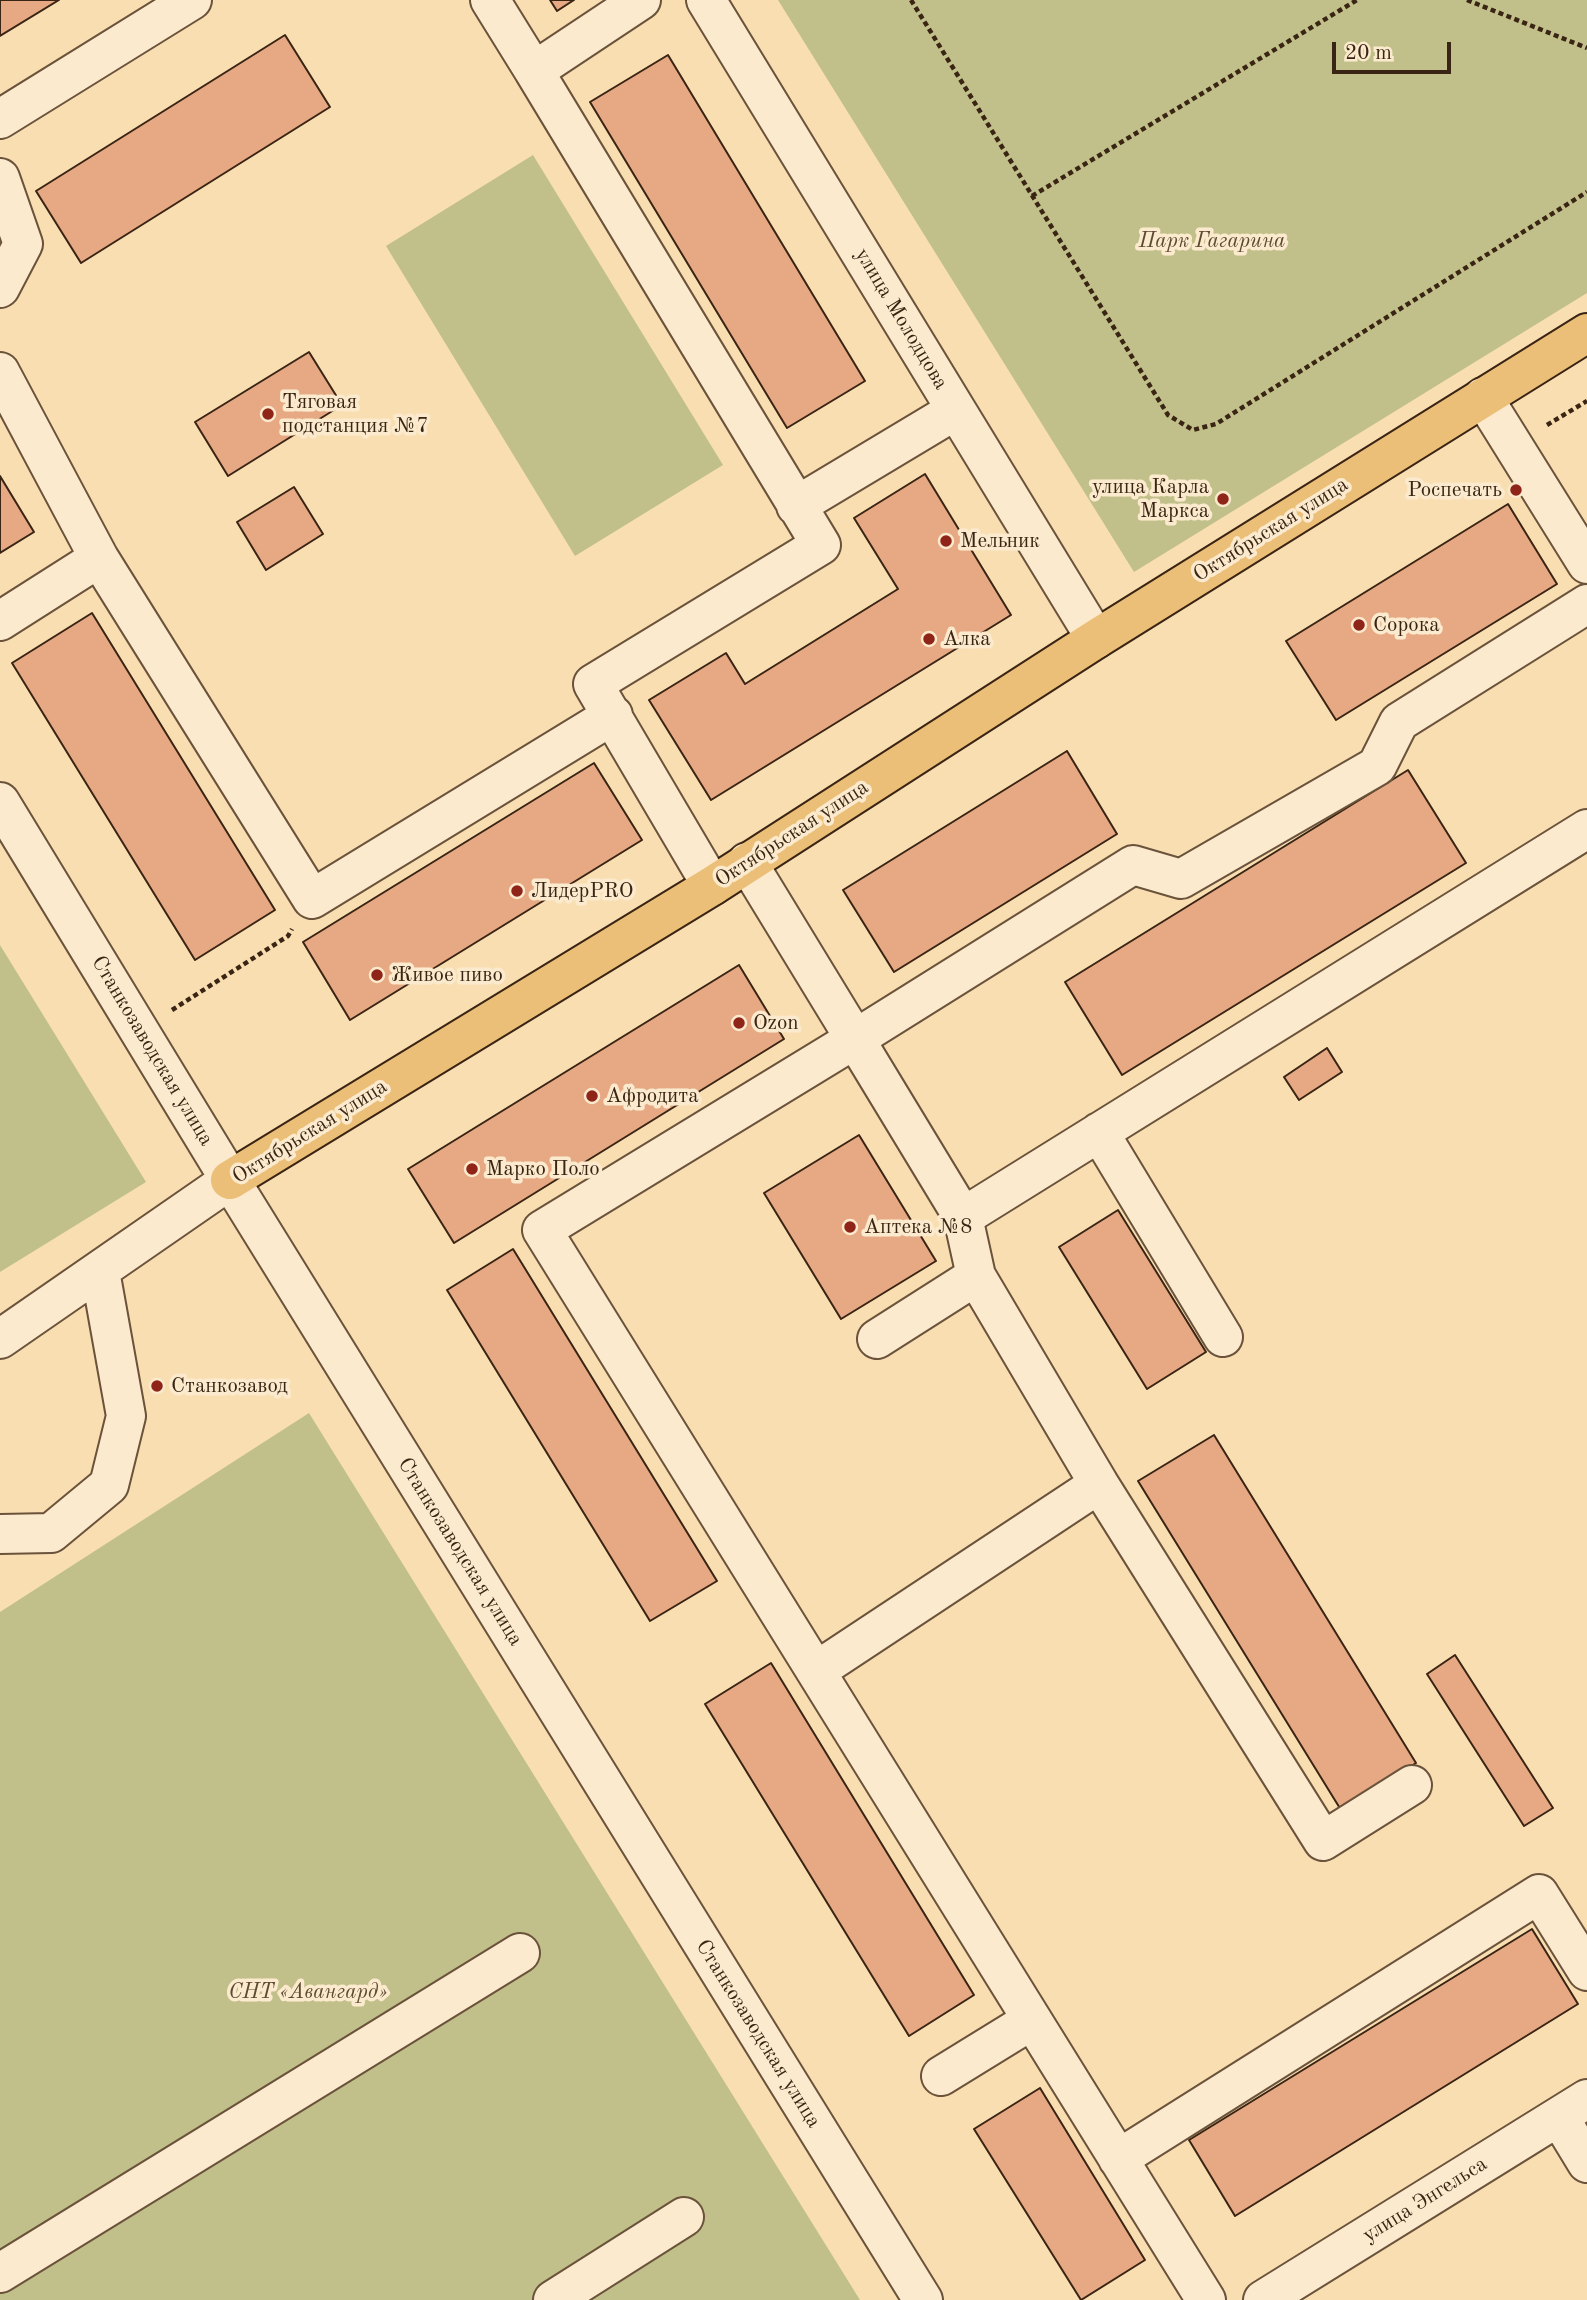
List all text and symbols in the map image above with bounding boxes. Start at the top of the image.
scale bar [1335,28,1454,72]
text: 20 m [1345,43,1392,64]
park label: Парк Гагарина [1139,228,1285,254]
street label: улица Молодцова [849,244,953,394]
place label: Тяговая подстанция №7 [282,389,429,439]
marker: Тяговая подстанция №7 [260,406,276,422]
street label: Октябрьская улица [1189,472,1353,588]
place label: улица Карла Маркса [1092,474,1209,524]
place label: Роспечать [1408,477,1502,503]
marker: Роспечать [1508,482,1524,498]
marker: улица Карла Маркса [1215,491,1231,507]
place label: Мельник [960,528,1040,554]
marker: Мельник [938,533,954,549]
place label: Сорока [1373,612,1440,638]
marker: Сорока [1351,617,1367,633]
place label: Алка [943,626,991,652]
marker: Алка [921,631,937,647]
street label: Октябрьская улица [711,775,873,893]
place label: ЛидерPRO [531,878,633,904]
marker: ЛидерPRO [509,883,525,899]
street label: Станкозаводская улица [85,951,219,1151]
place label: Живое пиво [391,962,503,988]
marker: Живое пиво [369,967,385,983]
place label: Ozon [753,1010,799,1036]
marker: Ozon [731,1015,747,1031]
street label: Октябрьская улица [228,1074,392,1190]
place label: Афродита [606,1083,699,1109]
marker: Афродита [584,1088,600,1104]
place label: Марко Поло [486,1156,600,1182]
marker: Марко Поло [464,1161,480,1177]
place label: Аптека №8 [864,1214,973,1240]
marker: Аптека №8 [842,1219,858,1235]
place label: Станкозавод [171,1373,288,1399]
marker: Станкозавод [149,1378,165,1394]
street label: Станкозаводская улица [392,1453,528,1651]
street label: Станкозаводская улица [690,1935,826,2133]
park label: СНТ «Авангард» [229,1979,387,2005]
street label: улица Энгельса [1358,2152,1492,2248]

